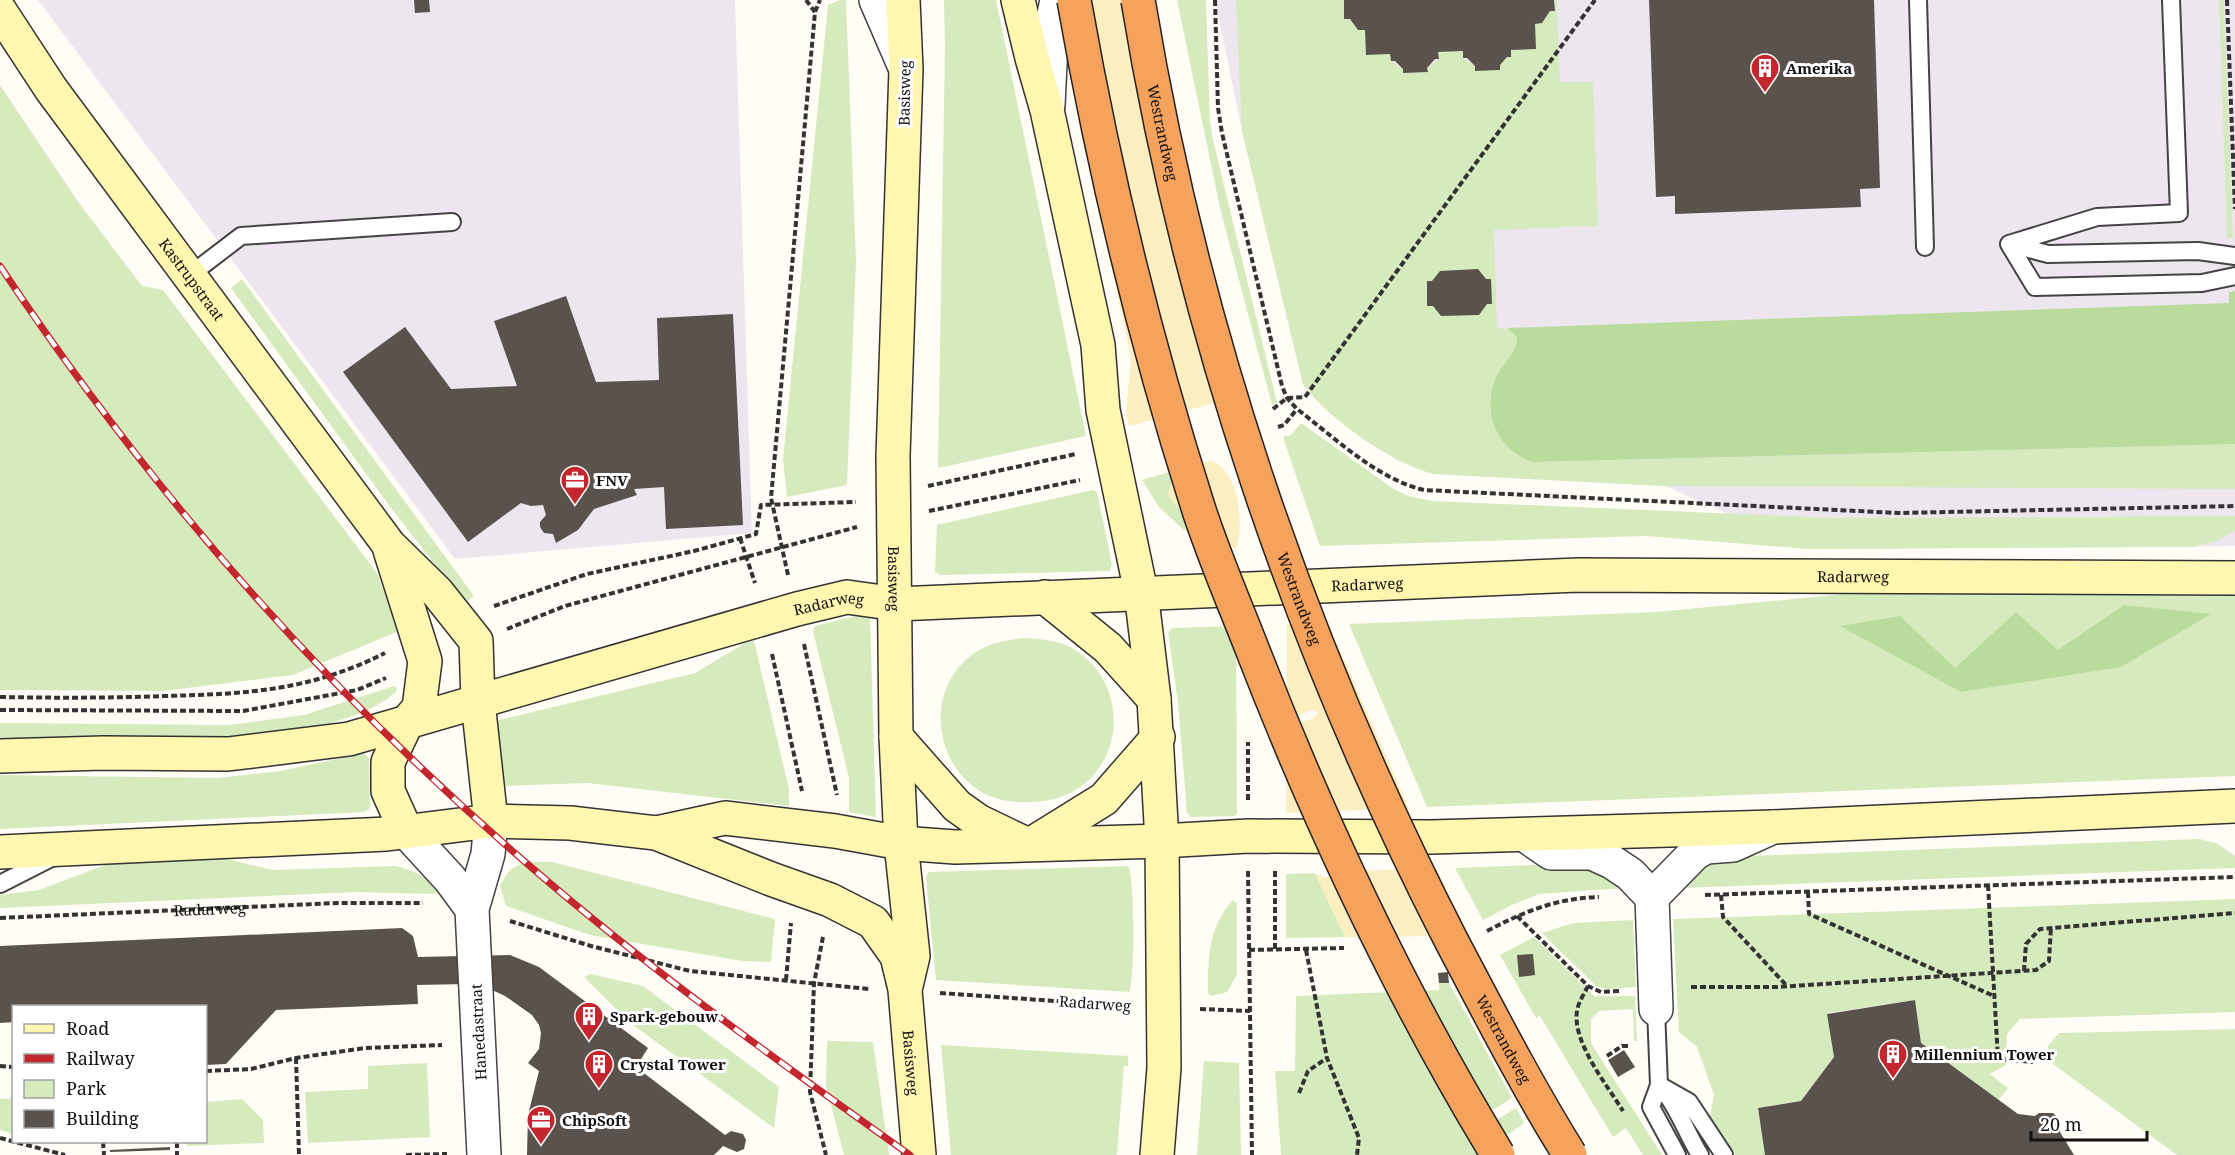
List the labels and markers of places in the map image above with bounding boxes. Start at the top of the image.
building icon: Amerika [1749,52,1781,94]
place label: Amerika [1786,58,1852,78]
office icon: FNV [559,464,591,506]
place label: FNV [596,470,628,490]
building icon: Spark-gebouw [573,1000,605,1042]
place label: Spark-gebouw [610,1006,718,1026]
building icon: Millennium Tower [1877,1038,1909,1080]
place label: Millennium Tower [1914,1044,2055,1064]
building icon: Crystal Tower [583,1048,615,1090]
place label: Crystal Tower [620,1054,726,1074]
office icon: ChipSoft [525,1104,557,1146]
place label: ChipSoft [562,1110,627,1130]

